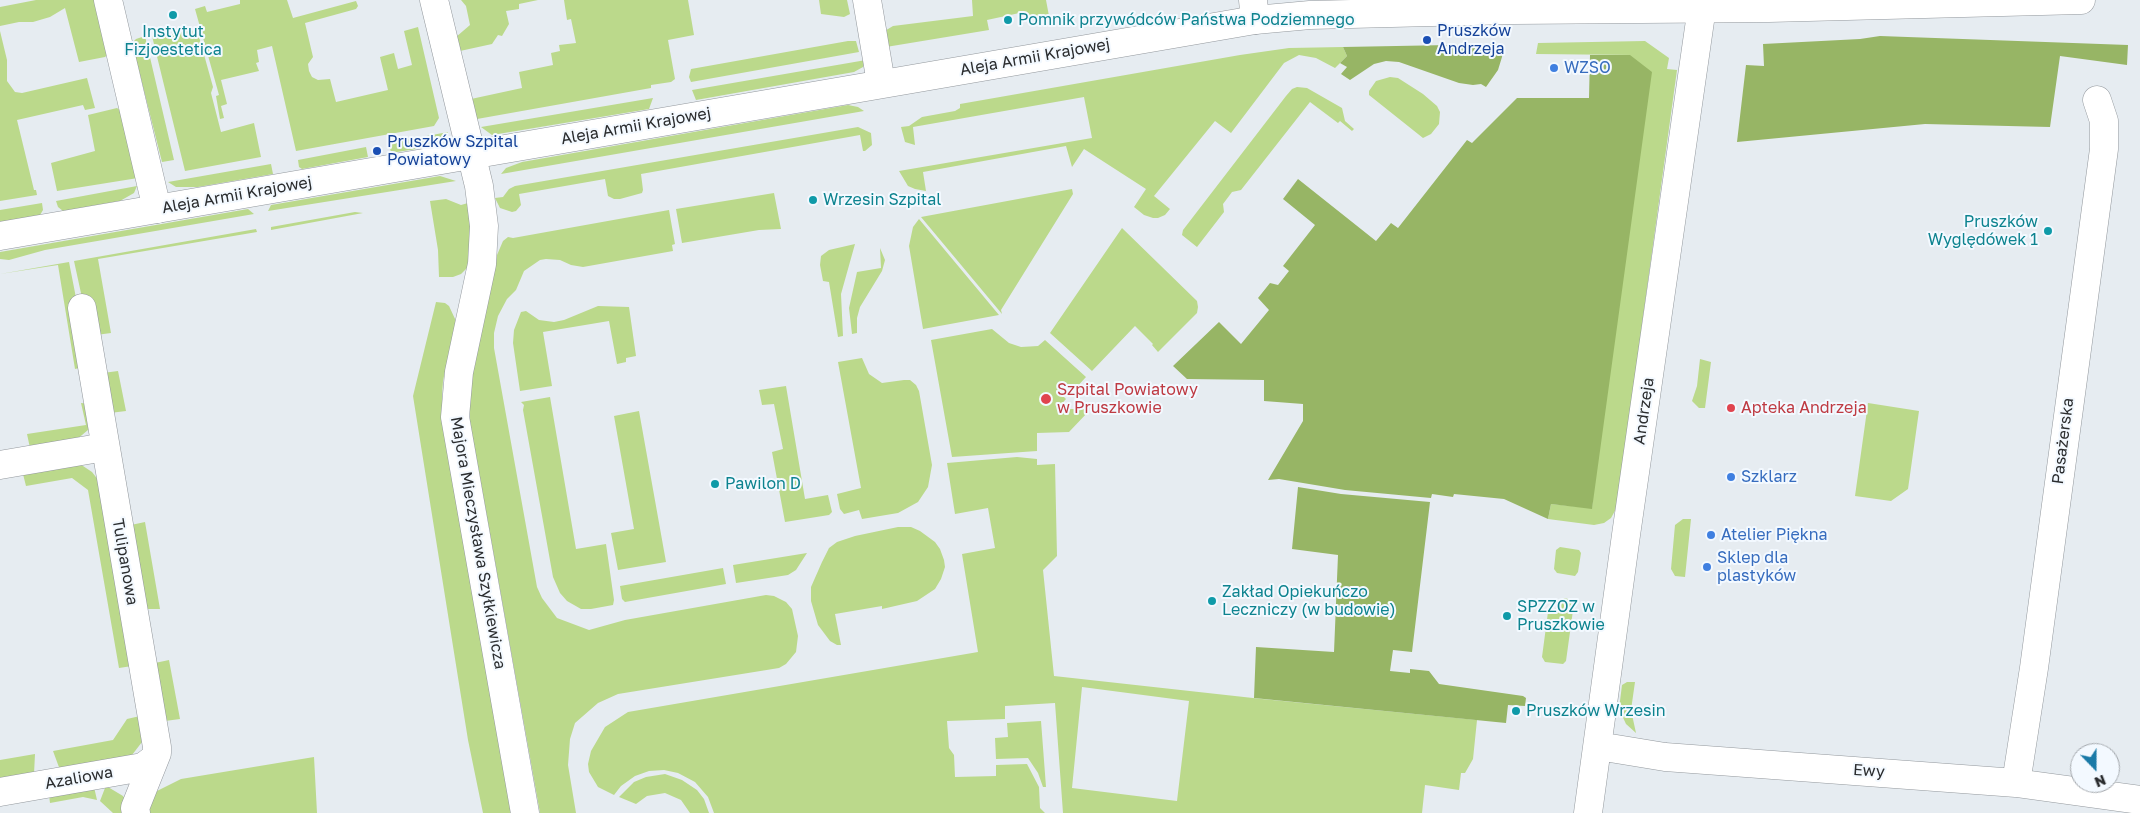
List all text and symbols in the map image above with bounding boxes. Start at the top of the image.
marker: Instytut Fizjoestetica [167,9,179,21]
place label: Pomnik przywódców Państwa Podziemnego [1018,10,1355,30]
marker: Pomnik przywódców Państwa Podziemnego [1002,14,1014,26]
place label: Pruszków Andrzeja [1437,21,1511,59]
place label: Instytut Fizjoestetica [124,22,222,60]
street label: Aleja Armii Krajowej [959,34,1111,80]
marker: Pruszków Andrzeja [1421,34,1433,46]
place label: WZSO [1564,58,1611,78]
marker: WZSO [1548,62,1560,74]
street label: Aleja Armii Krajowej [560,103,712,149]
place label: Pruszków Szpital Powiatowy [387,132,518,170]
marker: Pruszków Szpital Powiatowy [371,145,383,157]
street label: Aleja Armii Krajowej [161,172,313,218]
place label: Wrzesin Szpital [823,190,941,210]
marker: Wrzesin Szpital [807,194,819,206]
place label: Pruszków Wyględówek 1 [1928,212,2038,250]
marker: Pruszków Wyględówek 1 [2042,225,2054,237]
street label: Andrzeja [1630,376,1658,446]
place label: Szpital Powiatowy w Pruszkowie [1057,380,1198,418]
marker: Szpital Powiatowy w Pruszkowie [1039,392,1053,406]
street label: Pasażerska [2048,397,2078,485]
place label: Apteka Andrzeja [1741,398,1867,418]
marker: Apteka Andrzeja [1725,402,1737,414]
street label: Majora Mieczysława Szyłkiewicza [446,415,510,671]
place label: Szklarz [1741,467,1797,487]
marker: Szklarz [1725,471,1737,483]
place label: Pawilon D [725,474,801,494]
marker: Pawilon D [709,478,721,490]
street label: Tulipanowa [108,517,142,607]
place label: Atelier Piękna [1721,525,1828,545]
marker: Atelier Piękna [1705,529,1717,541]
place label: Sklep dla plastyków [1717,548,1796,586]
marker: Sklep dla plastyków [1701,561,1713,573]
place label: Zakład Opiekuńczo Leczniczy (w budowie) [1222,582,1396,620]
marker: Zakład Opiekuńczo Leczniczy (w budowie) [1206,595,1218,607]
place label: SPZZOZ w Pruszkowie [1517,597,1605,635]
marker: SPZZOZ w Pruszkowie [1501,610,1513,622]
place label: Pruszków Wrzesin [1526,701,1666,721]
marker: Pruszków Wrzesin [1510,705,1522,717]
north arrow [2070,743,2120,793]
street label: Ewy [1852,760,1886,782]
street label: Azaliowa [44,763,114,793]
text: N [2092,772,2109,791]

